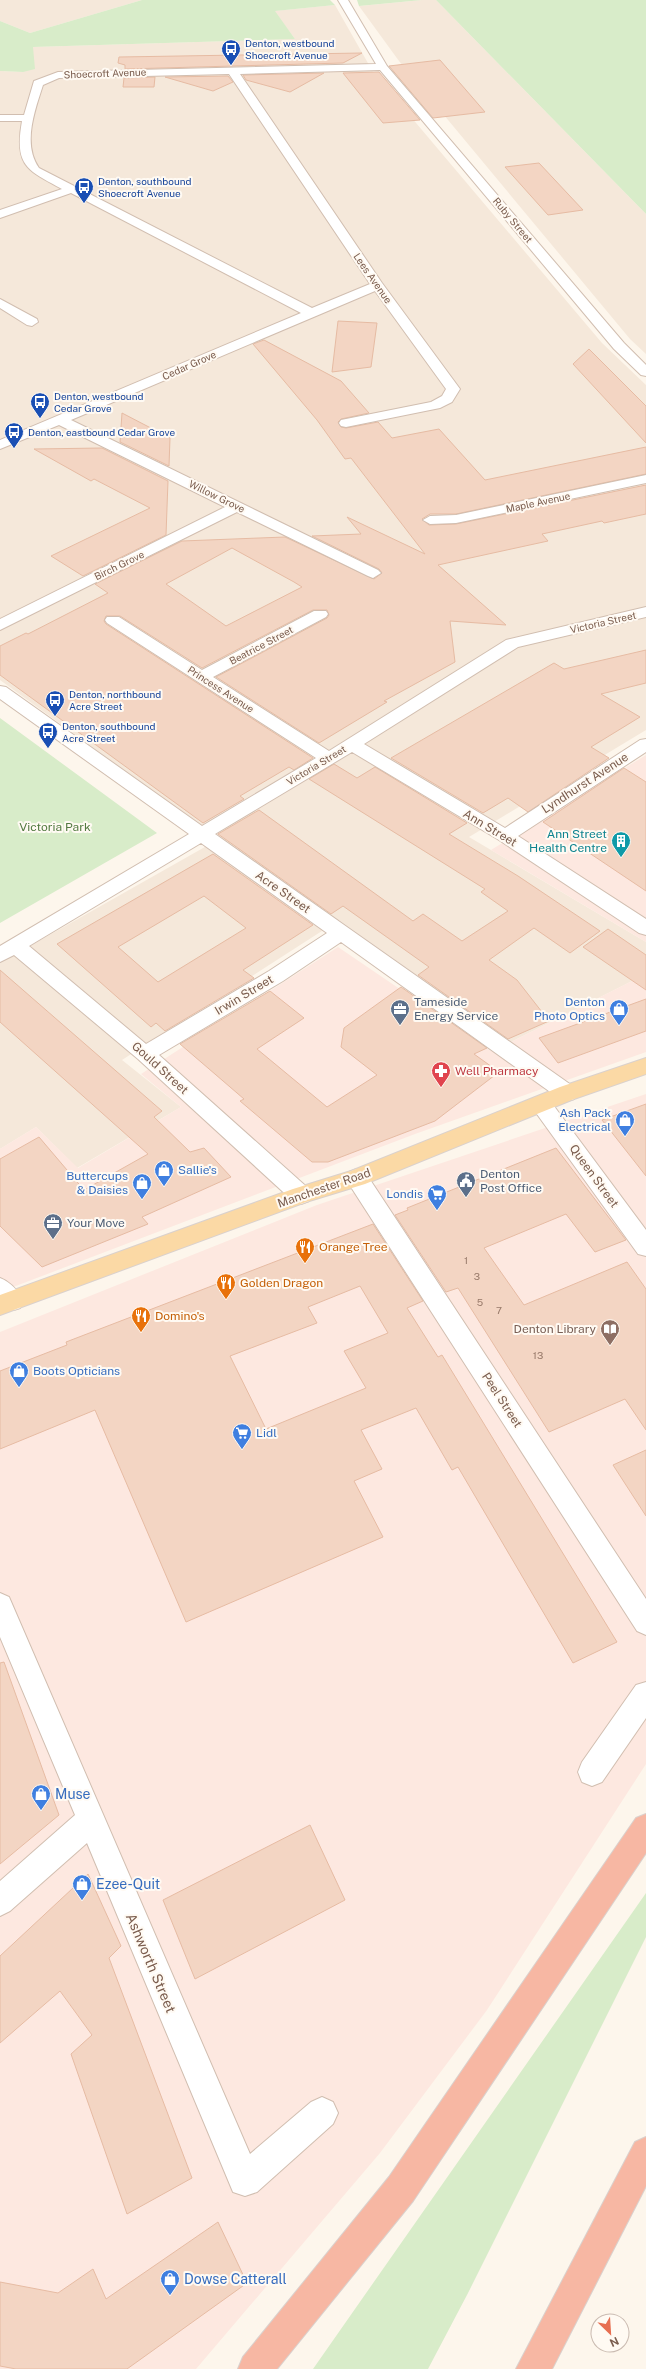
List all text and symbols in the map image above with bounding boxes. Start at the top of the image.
place label: Denton, westbound Shoecroft Avenue [245,37,334,61]
bus stop icon: Denton, westbound Shoecroft Avenue [220,38,242,66]
street label: Shoecroft Avenue [63,66,147,80]
place label: Denton, southbound Shoecroft Avenue [98,175,192,199]
bus stop icon: Denton, southbound Shoecroft Avenue [73,176,95,204]
street label: Ruby Street [491,195,535,245]
street label: Lees Avenue [351,251,395,306]
street label: Cedar Grove [160,348,218,382]
place label: Denton, westbound Cedar Grove [54,390,143,414]
bus stop icon: Denton, westbound Cedar Grove [29,391,51,419]
bus stop icon: Denton, eastbound Cedar Grove [3,421,25,449]
place label: Denton, eastbound Cedar Grove [28,426,176,438]
street label: Willow Grove [187,477,247,515]
street label: Maple Avenue [505,489,572,515]
street label: Birch Grove [92,548,146,582]
street label: Victoria Street [569,609,637,635]
street label: Beatrice Street [227,623,295,667]
street label: Princess Avenue [186,663,257,715]
place label: Denton, northbound Acre Street [69,688,161,712]
bus stop icon: Denton, northbound Acre Street [44,689,66,717]
place label: Denton, southbound Acre Street [62,720,156,744]
bus stop icon: Denton, southbound Acre Street [37,721,59,749]
street label: Victoria Street [284,742,348,787]
street label: Lyndhurst Avenue [539,750,631,816]
street label: Ann Street [461,806,520,850]
park label: Victoria Park [19,820,91,834]
place label: Ann Street Health Centre [529,827,607,855]
building icon: Ann Street Health Centre [610,830,632,858]
street label: Acre Street [253,868,314,916]
street label: Irwin Street [212,972,276,1018]
place label: Tameside Energy Service [414,995,498,1023]
place label: Denton Photo Optics [534,995,605,1023]
office icon: Tameside Energy Service [389,998,411,1026]
shop icon: Denton Photo Optics [608,998,630,1026]
street label: Gould Street [129,1039,191,1097]
pharmacy icon: Well Pharmacy [430,1060,452,1088]
place label: Well Pharmacy [455,1064,539,1078]
place label: Ash Pack Electrical [558,1106,611,1134]
shop icon: Ash Pack Electrical [614,1109,636,1137]
street label: Queen Street [566,1142,622,1210]
shop icon: Sallie's [153,1159,175,1187]
place label: Sallie's [178,1163,217,1177]
street label: Manchester Road [276,1166,372,1210]
place label: Denton Post Office [480,1167,542,1195]
place label: Buttercups & Daisies [66,1169,128,1197]
public building icon: Denton Post Office [455,1170,477,1198]
shop icon: Buttercups & Daisies [131,1172,153,1200]
supermarket icon: Londis [426,1183,448,1211]
place label: Londis [386,1187,423,1201]
office icon: Your Move [42,1212,64,1240]
place label: Your Move [67,1216,125,1230]
restaurant icon: Orange Tree [294,1236,316,1264]
place label: Orange Tree [319,1240,388,1254]
house number: 1 [464,1254,468,1266]
house number: 3 [474,1270,480,1282]
restaurant icon: Golden Dragon [215,1272,237,1300]
place label: Golden Dragon [240,1276,323,1290]
house number: 5 [477,1296,483,1308]
house number: 7 [496,1304,502,1316]
restaurant icon: Domino's [130,1305,152,1333]
place label: Domino's [155,1309,205,1323]
library icon: Denton Library [599,1318,621,1346]
place label: Denton Library [514,1322,597,1336]
house number: 13 [533,1349,543,1361]
shop icon: Boots Opticians [8,1360,30,1388]
place label: Boots Opticians [33,1364,120,1378]
street label: Peel Street [479,1370,525,1430]
supermarket icon: Lidl [231,1422,253,1450]
place label: Lidl [256,1426,277,1440]
shop icon: Muse [30,1783,52,1811]
place label: Muse [55,1786,91,1802]
shop icon: Ezee-Quit [71,1873,93,1901]
place label: Ezee-Quit [96,1876,160,1892]
street label: Ashworth Street [123,1911,179,2015]
shop icon: Dowse Catterall [159,2268,181,2296]
place label: Dowse Catterall [184,2271,287,2287]
north arrow [590,2313,630,2353]
text: N [608,2335,621,2349]

